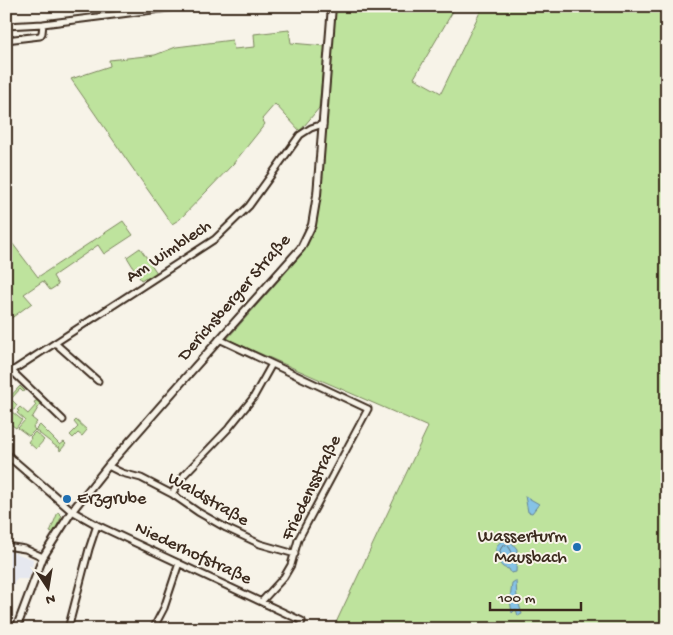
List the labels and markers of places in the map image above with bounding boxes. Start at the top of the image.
place label: Erzgrube [77,489,147,510]
marker: Erzgrube [61,493,73,505]
place label: Wasserturm Mausbach [478,527,567,569]
marker: Wasserturm Mausbach [571,541,583,553]

